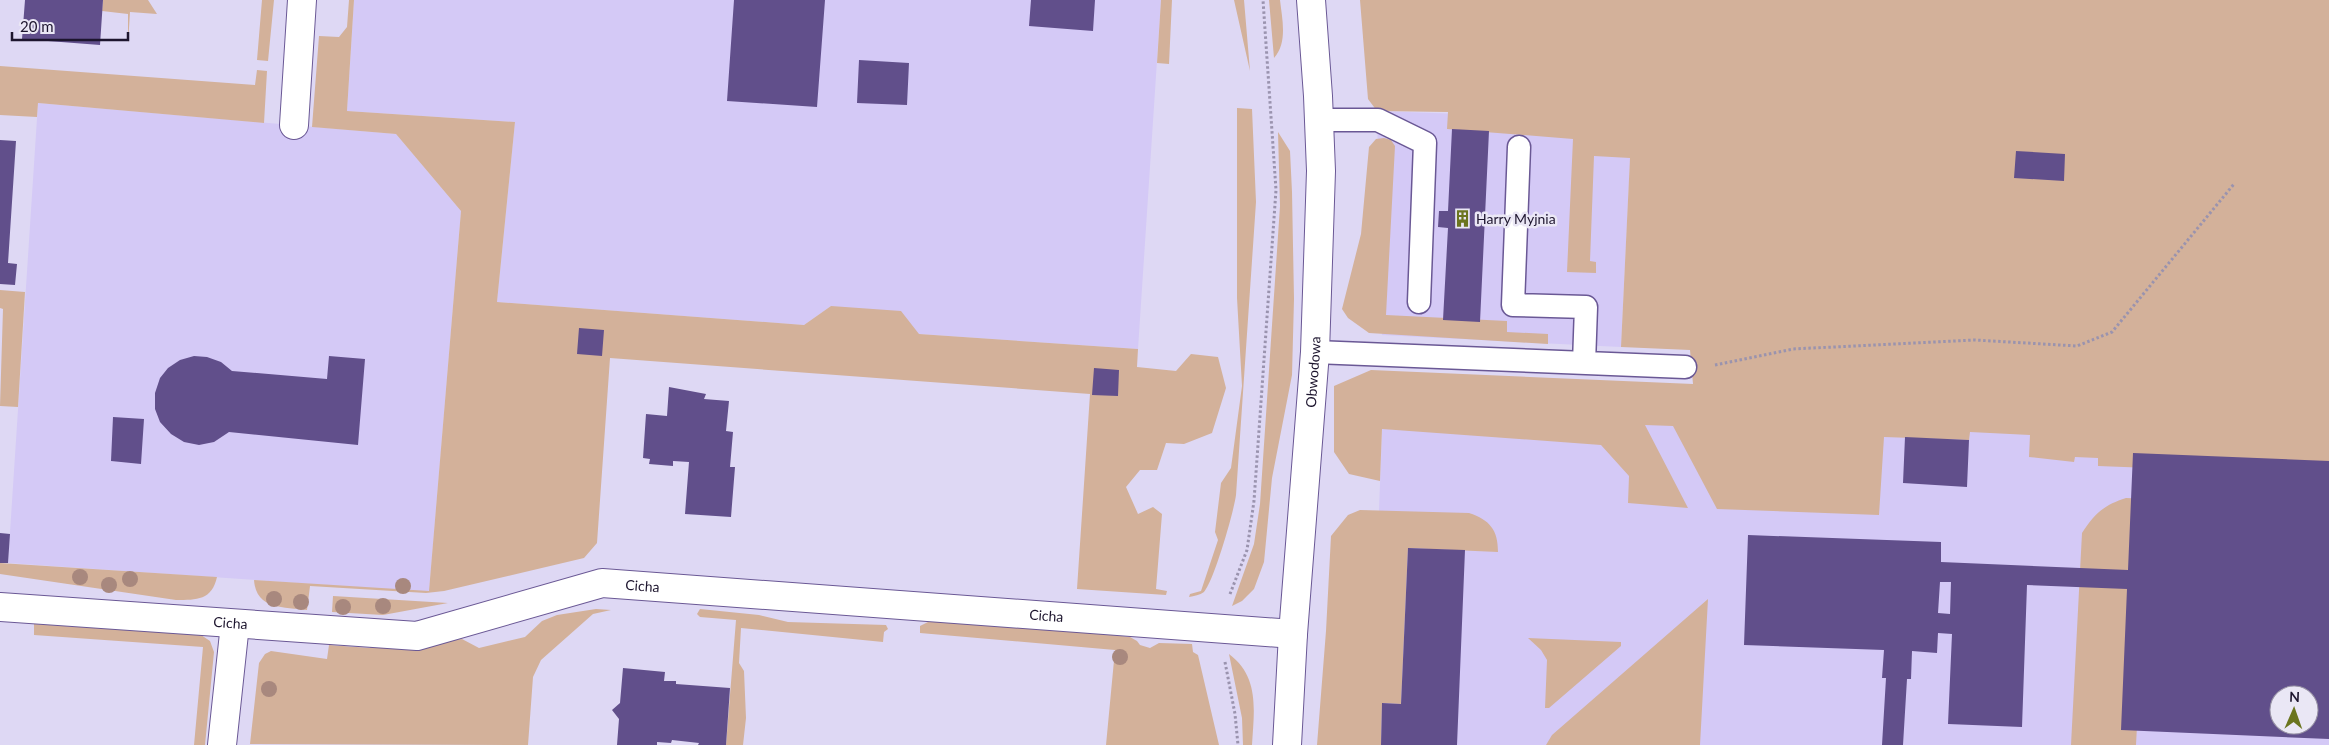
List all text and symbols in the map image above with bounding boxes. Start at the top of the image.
scale bar [12,10,129,42]
text: 20 m [20,17,54,35]
building icon: Harry Myjnia [1452,209,1472,229]
place label: Harry Myjnia [1476,210,1556,227]
street label: Obwodowa [1302,336,1324,408]
street label: Cicha [625,576,660,595]
street label: Cicha [1029,606,1064,625]
street label: Cicha [213,613,248,632]
north arrow [2269,685,2319,735]
text: N [2289,688,2300,705]

